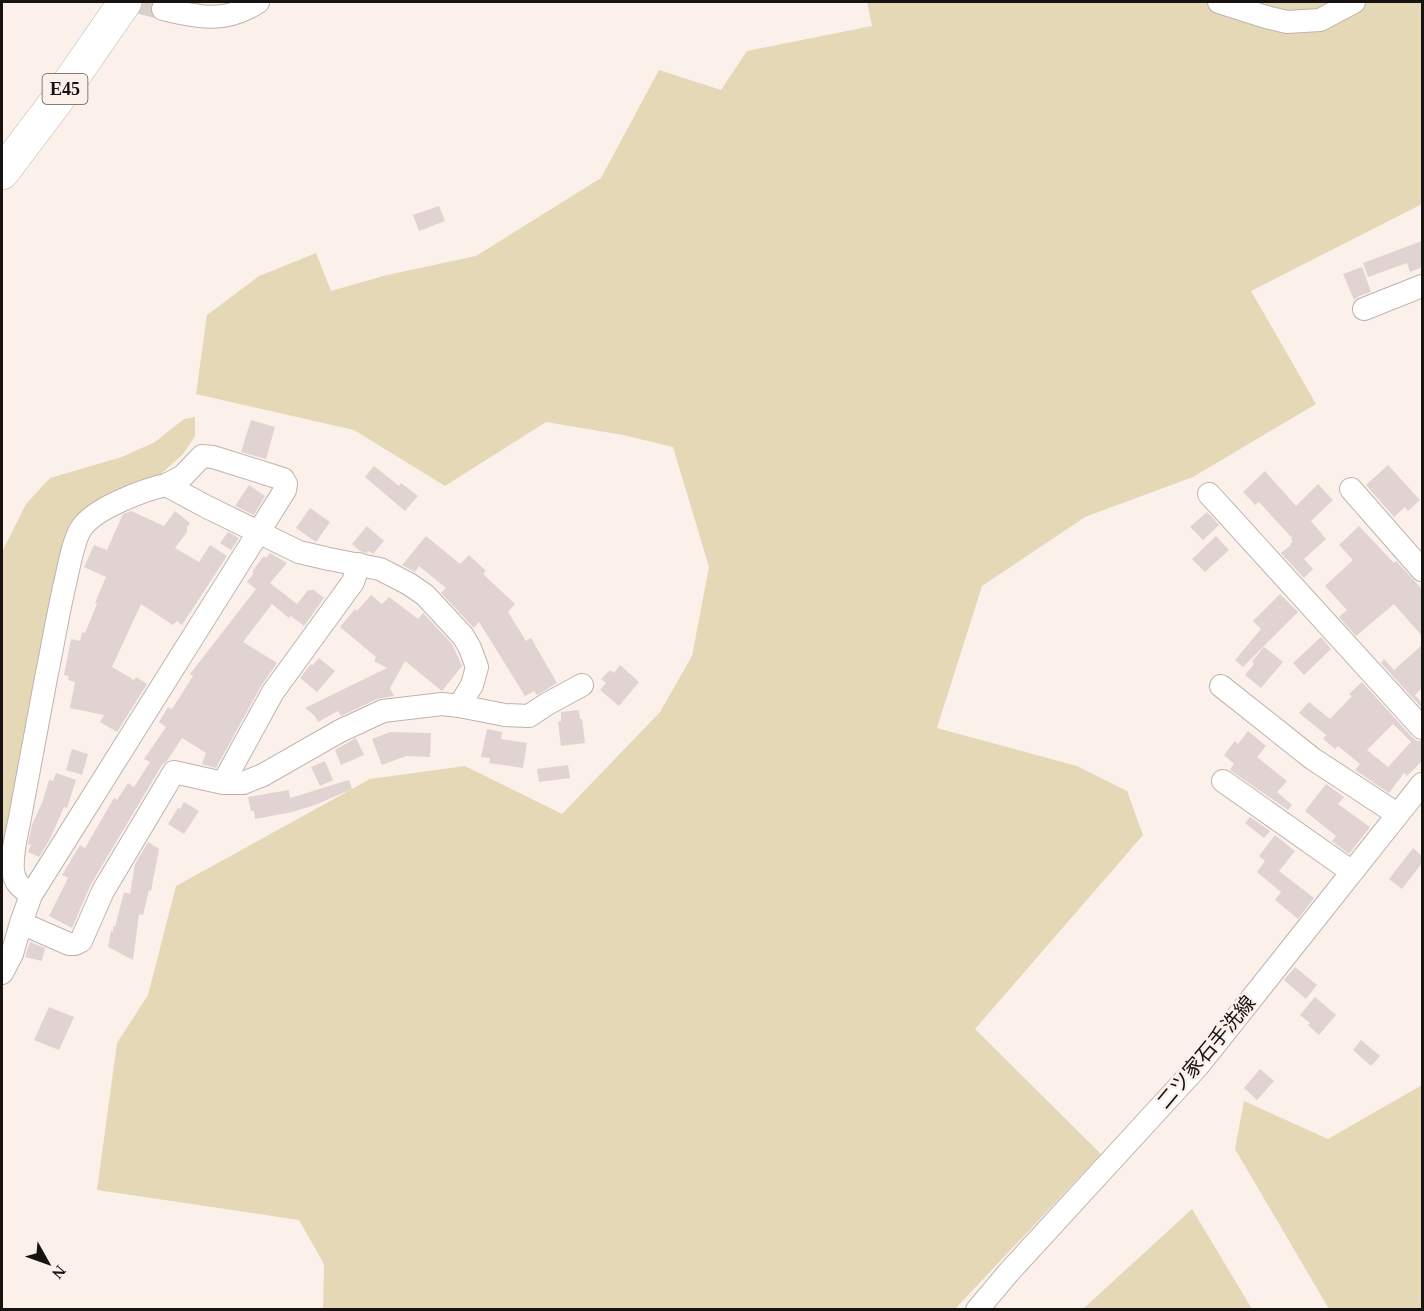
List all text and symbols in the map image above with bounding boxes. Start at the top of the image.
road number: E45 [42,74,88,104]
street label: 二ツ家石手洗線 [1153,991,1259,1113]
north arrow [18,1233,78,1293]
text: N [49,1262,69,1283]

